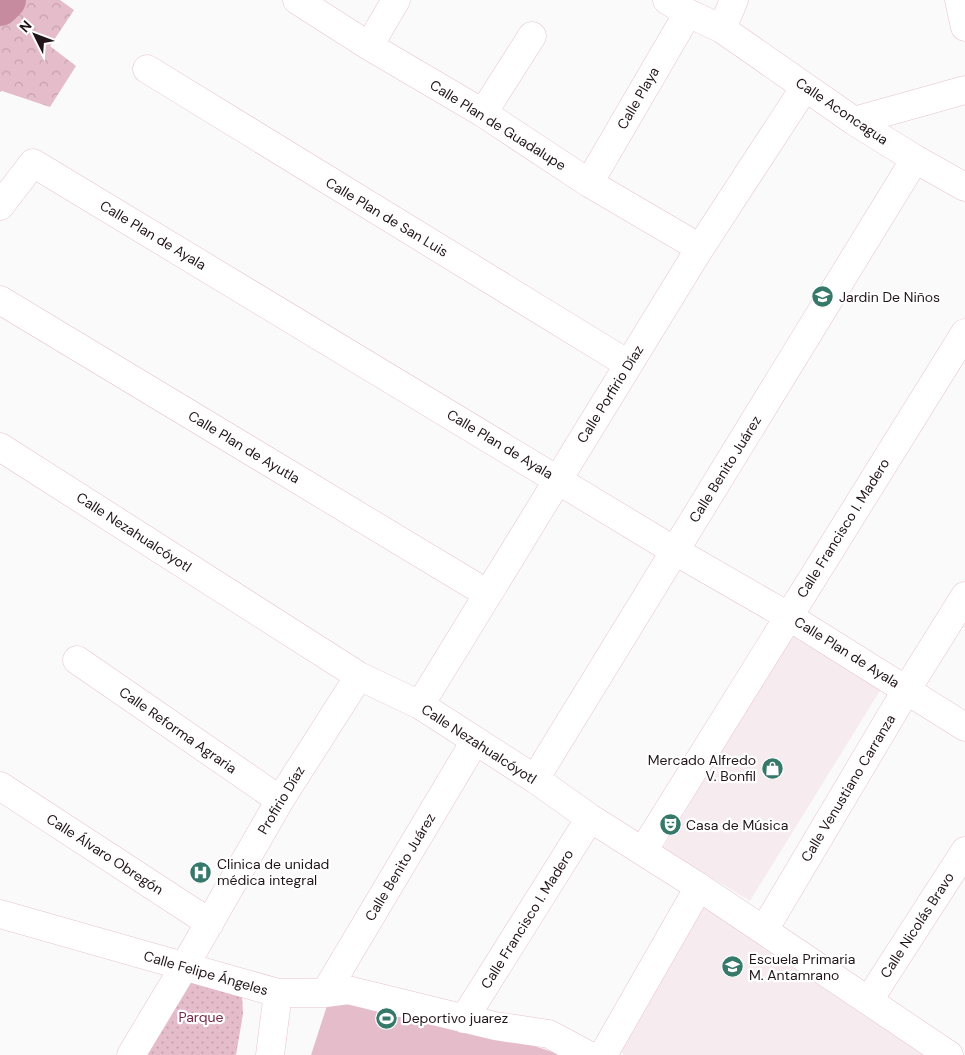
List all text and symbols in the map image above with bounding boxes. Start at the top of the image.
north arrow [10,10,60,60]
text: N [15,16,35,36]
street label: Calle Playa [613,64,663,132]
street label: Calle Aconcagua [792,73,892,149]
street label: Calle Plan de Guadalupe [427,76,569,174]
street label: Calle Plan de San Luis [322,173,452,261]
street label: Calle Plan de Ayala [97,196,209,274]
school or university icon: Jardin De Niños [811,285,835,309]
place label: Jardin De Niños [839,288,940,306]
street label: Calle Porfirio Díaz [573,342,647,446]
street label: Calle Plan de Ayala [444,405,556,483]
street label: Calle Plan de Ayutla [185,407,303,487]
street label: Calle Benito Juárez [685,412,765,526]
street label: Calle Francisco I. Madero [793,455,893,601]
street label: Calle Nezahualcóyotl [73,488,195,576]
street label: Calle Plan de Ayala [791,612,903,692]
street label: Calle Reforma Agraria [116,683,240,777]
street label: Calle Nezahualcóyotl [418,700,540,788]
street label: Calle Venustiano Carranza [797,711,899,865]
place label: Mercado Alfredo V. Bonfil [648,751,756,785]
shop icon: Mercado Alfredo V. Bonfil [760,756,784,780]
street label: Profirio Díaz [254,763,308,837]
street label: Calle Álvaro Obregón [43,809,167,899]
street label: Calle Benito Juárez [361,810,439,924]
theatre icon: Casa de Música [658,813,682,837]
place label: Casa de Música [686,816,788,834]
street label: Calle Francisco I. Madero [477,846,577,992]
place label: Clinica de unidad médica integral [217,855,329,889]
hospital icon: Clinica de unidad médica integral [189,860,213,884]
street label: Calle Nicolás Bravo [876,869,958,981]
street label: Calle Felipe Ángeles [142,947,270,999]
place label: Escuela Primaria M. Antamrano [749,950,855,984]
school or university icon: Escuela Primaria M. Antamrano [721,955,745,979]
sports icon: Deportivo juarez [374,1006,398,1030]
park label: Parque [178,1008,224,1026]
place label: Deportivo juarez [402,1009,508,1027]

